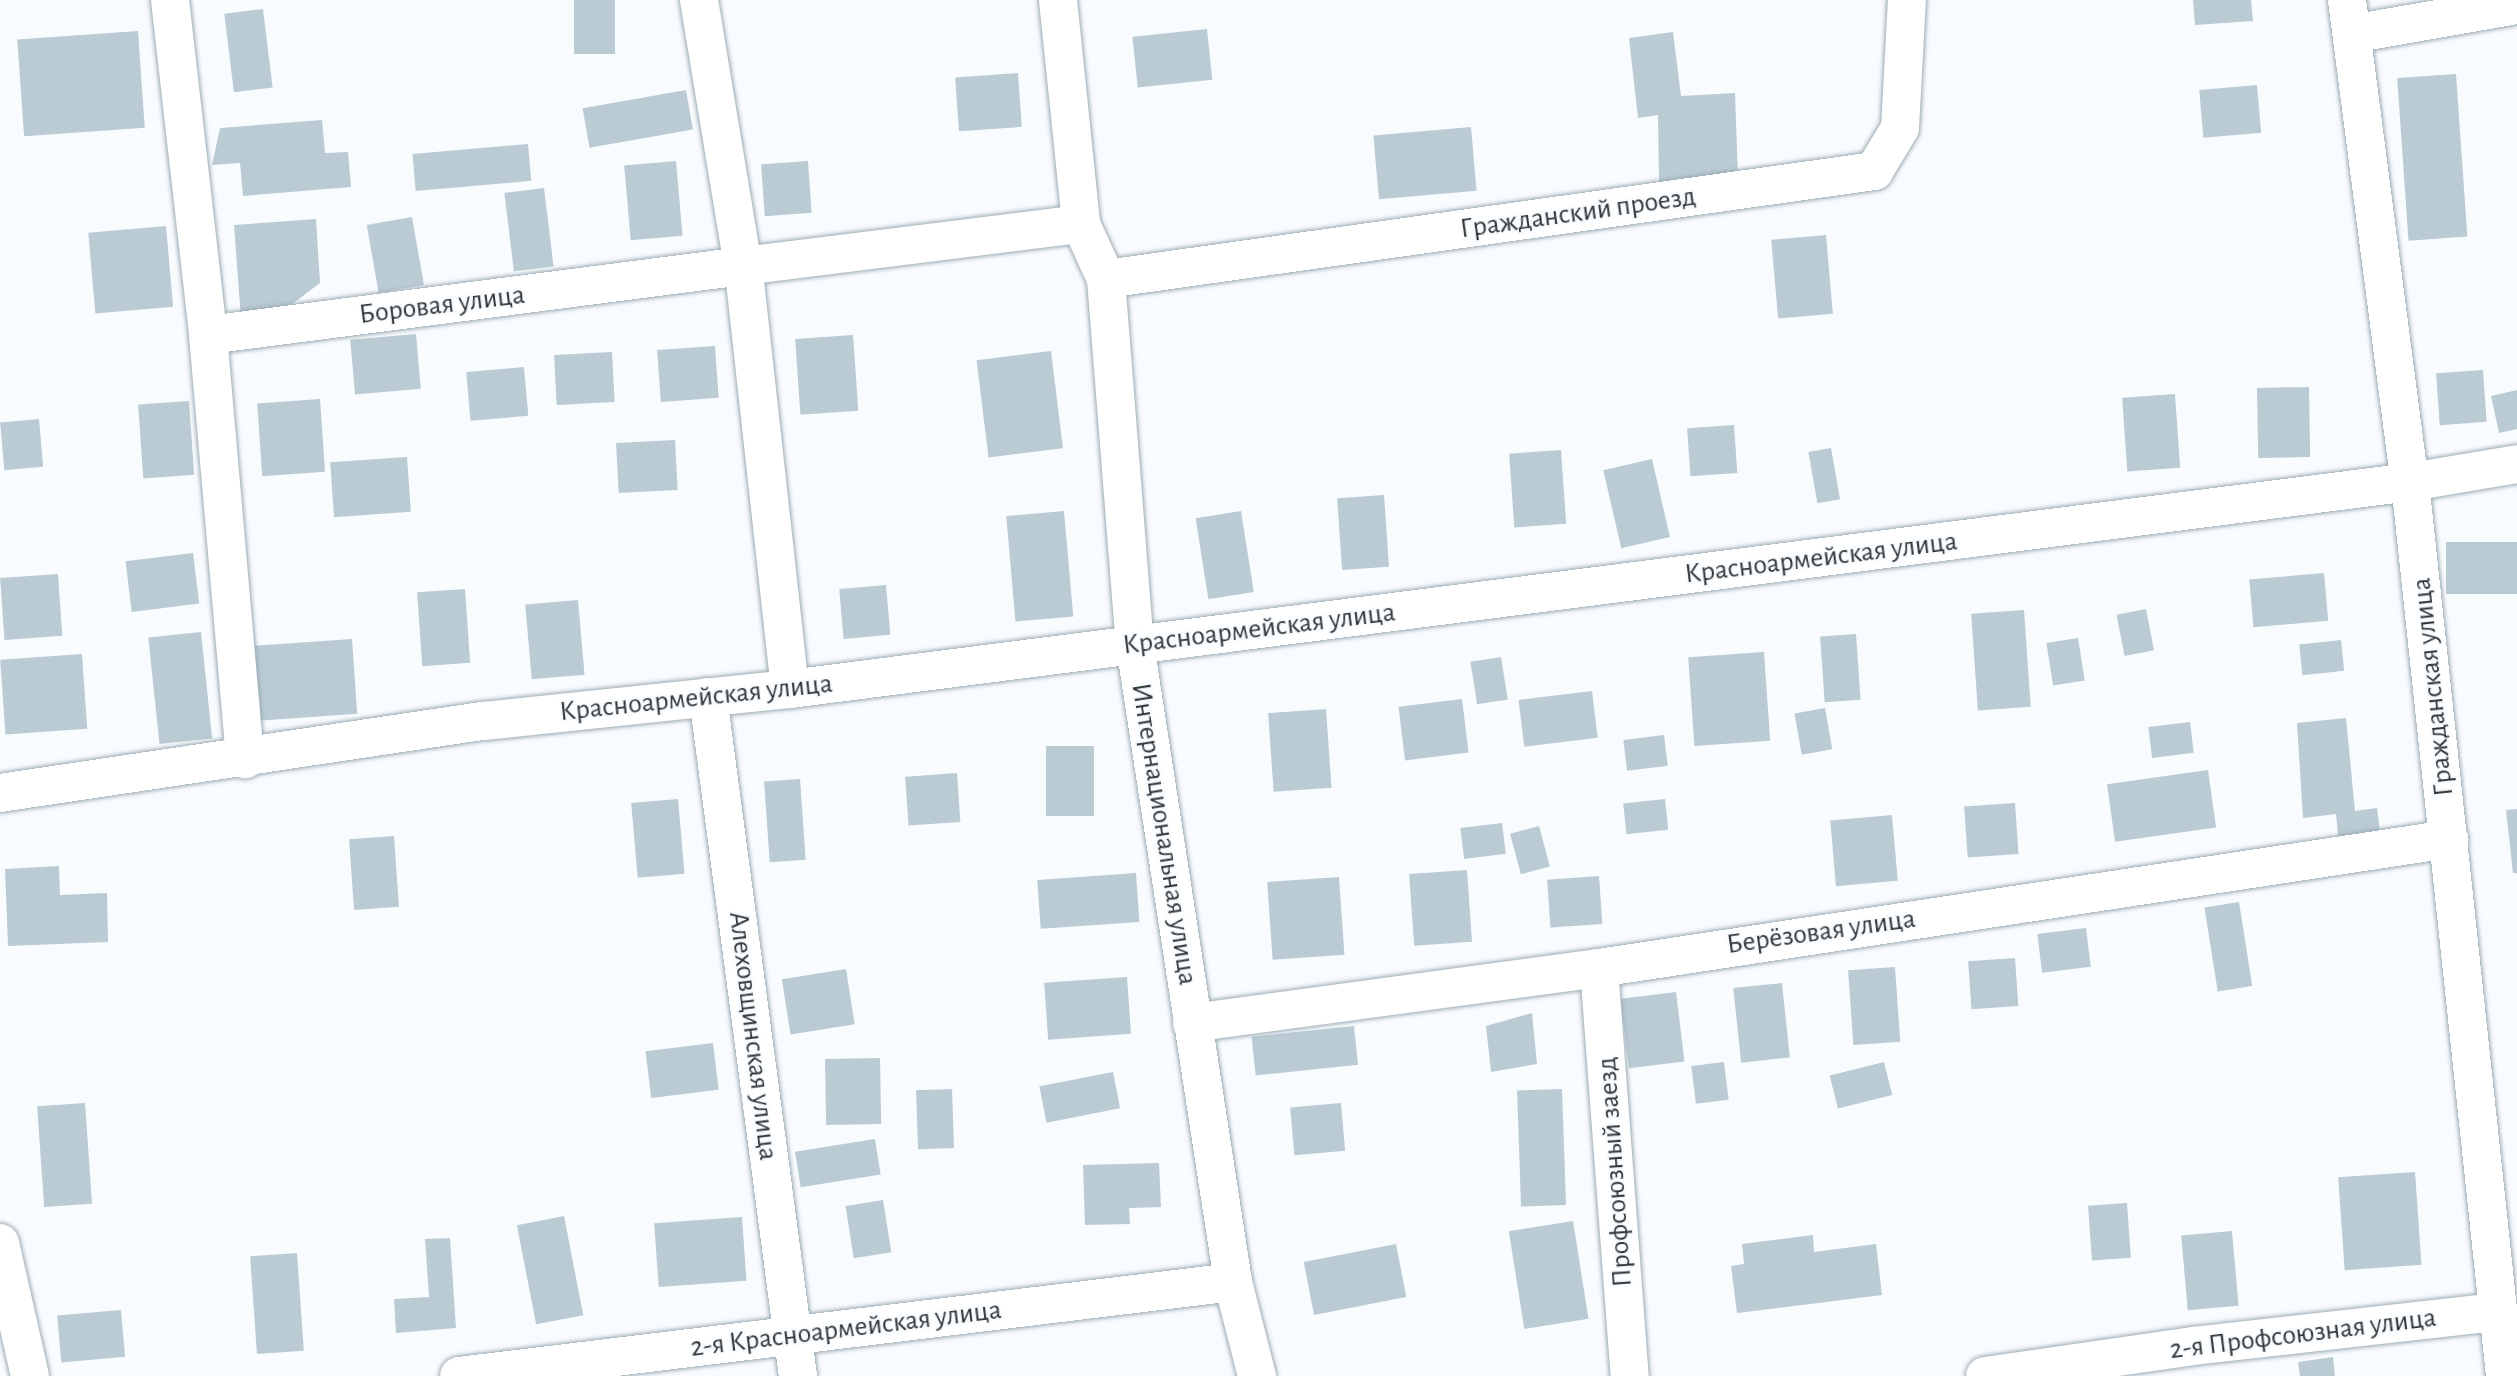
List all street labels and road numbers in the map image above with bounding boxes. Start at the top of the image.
street label: Гражданский проезд [1458,180,1698,246]
street label: Боровая улица [357,278,527,332]
street label: Красноармейская улица [1683,525,1959,591]
street label: Гражданская улица [2405,576,2461,798]
street label: Красноармейская улица [1121,596,1397,662]
street label: Красноармейская улица [558,667,834,729]
street label: Интернациональная улица [1124,681,1204,987]
street label: Берёзовая улица [1724,902,1918,962]
street label: Алеховщинская улица [721,910,785,1162]
street label: Профсоюзный заезд [1590,1056,1640,1288]
street label: 2-я Красноармейская улица [689,1293,1003,1365]
street label: 2-я Профсоюзная улица [2168,1301,2438,1367]

